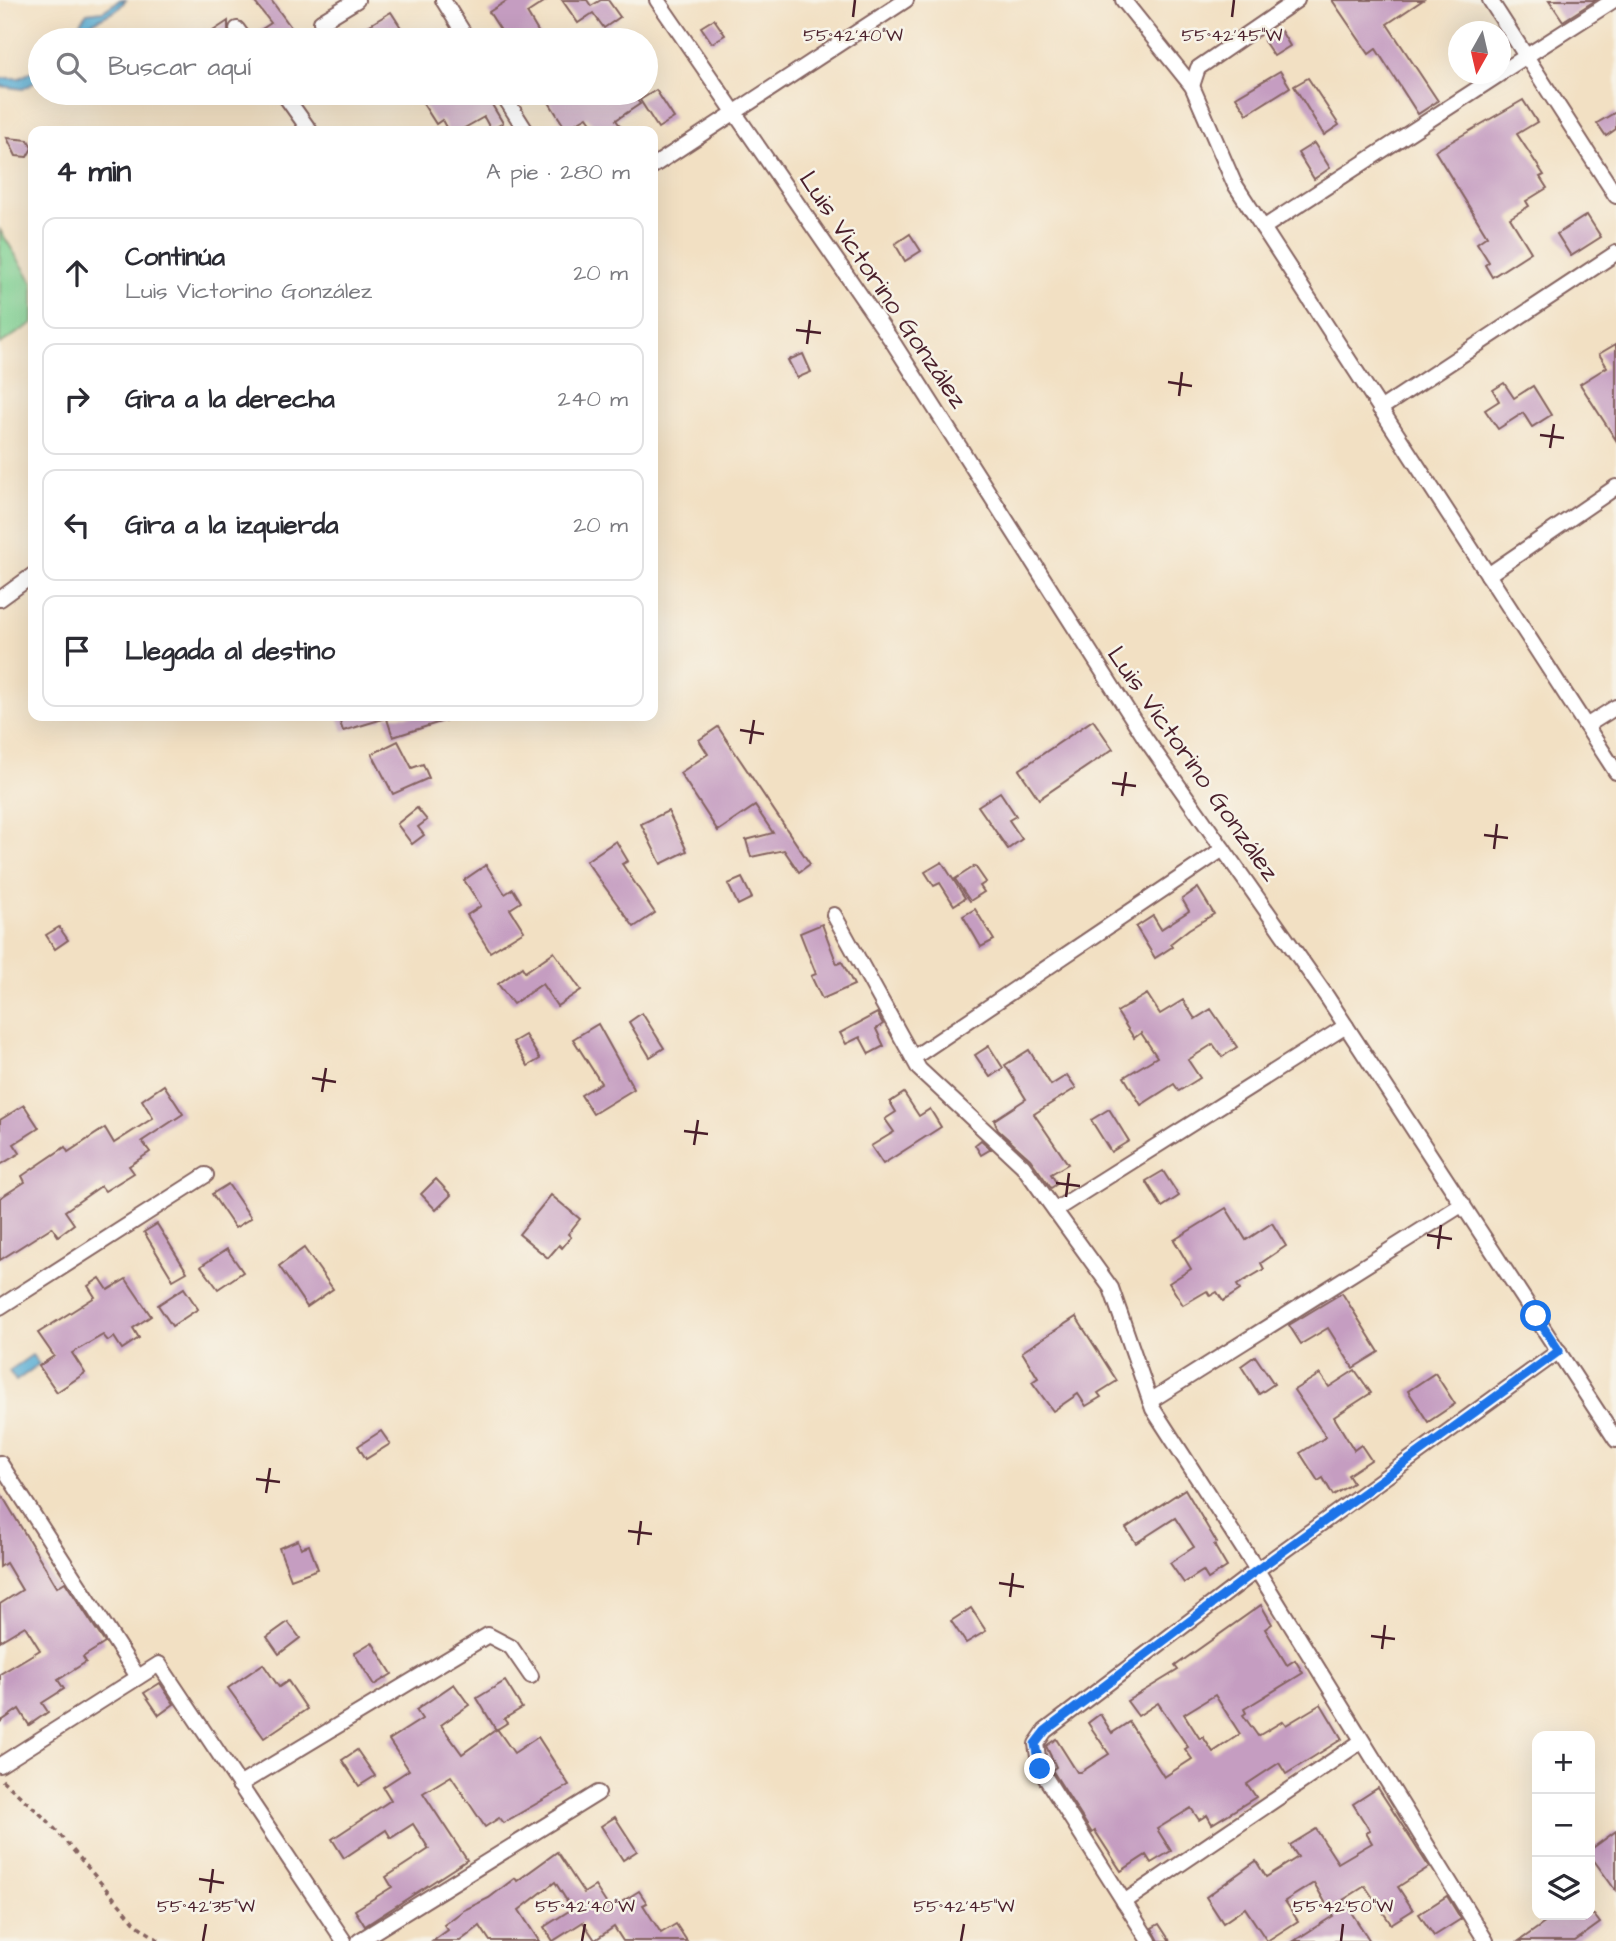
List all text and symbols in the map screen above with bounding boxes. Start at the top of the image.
north arrow [1448,21,1511,84]
text: 55°42'40"W [803,23,903,48]
text: 55°42'45"W [1181,23,1283,48]
search box [28,28,658,105]
icon: search [52,48,90,86]
text: Buscar aquí [108,49,251,85]
text: 4 min [56,151,131,193]
text: A pie · 280 m [486,156,630,188]
street label: Luis Victorino González [790,164,976,416]
text: Continúa [125,239,225,275]
icon: ahead [58,254,96,292]
text: 20 m [573,257,628,289]
text: Luis Victorino González [125,275,372,307]
icon: right [58,380,96,418]
text: Gira a la derecha [125,381,335,417]
text: 240 m [558,383,628,415]
icon: left [58,506,96,544]
text: Gira a la izquierda [125,507,339,543]
text: 20 m [573,509,628,541]
icon: arrive [58,632,96,670]
text: Llegada al destino [125,633,335,669]
street label: Luis Victorino González [1098,639,1288,888]
route start [1520,1300,1551,1331]
map controls [1532,1731,1595,1920]
button: + [1532,1731,1595,1794]
route end [1024,1753,1055,1784]
button: − [1532,1794,1595,1857]
button: layers [1532,1857,1595,1920]
text: 55°42'35"W [157,1894,255,1919]
text: 55°42'40"W [535,1894,635,1919]
text: 55°42'45"W [913,1894,1015,1919]
text: 55°42'50"W [1293,1894,1393,1919]

